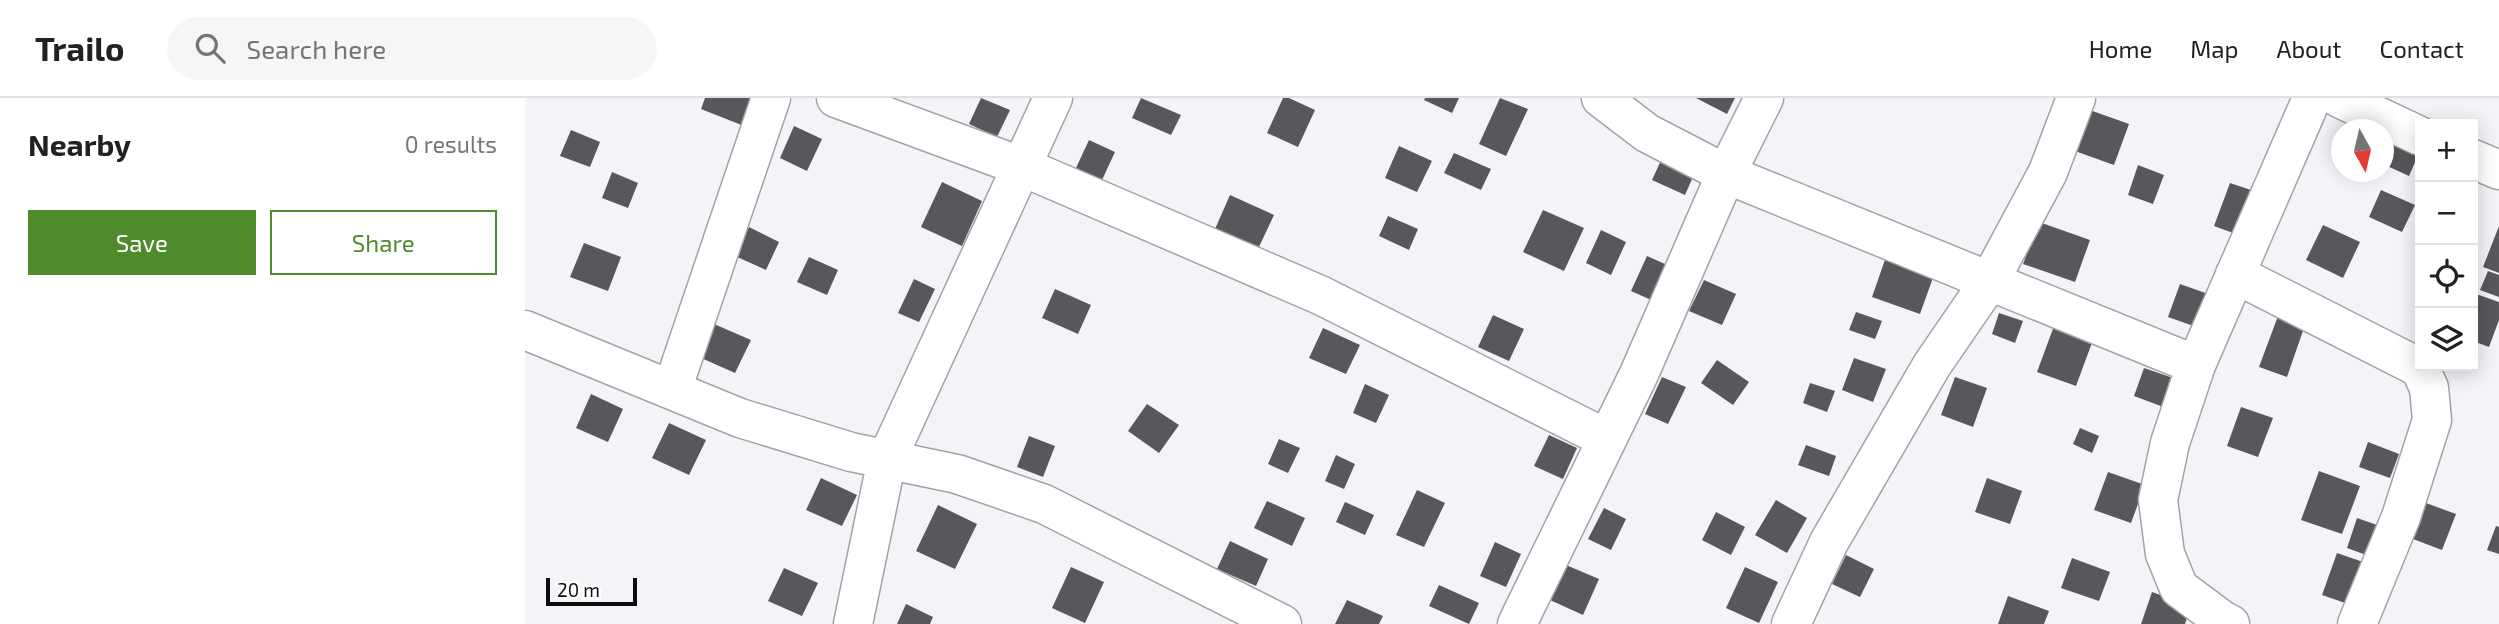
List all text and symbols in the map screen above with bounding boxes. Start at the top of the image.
search box [167,17,657,80]
text: Trailo [35,28,125,68]
icon: search [191,29,229,67]
text: Search here [247,33,386,64]
text: Home [2089,34,2152,63]
text: Map [2190,34,2238,63]
text: About [2276,34,2342,63]
text: Contact [2380,34,2464,63]
north arrow [2331,119,2394,182]
map controls [2415,119,2478,371]
button: + [2415,119,2478,182]
text: Nearby [28,126,131,162]
text: 0 results [405,130,497,158]
button: − [2415,182,2478,245]
button: Save [28,210,256,275]
button: Share [270,210,497,275]
button: locate [2415,245,2478,308]
button: layers [2415,308,2478,371]
scale bar [546,575,637,607]
text: 20 m [557,578,600,601]

